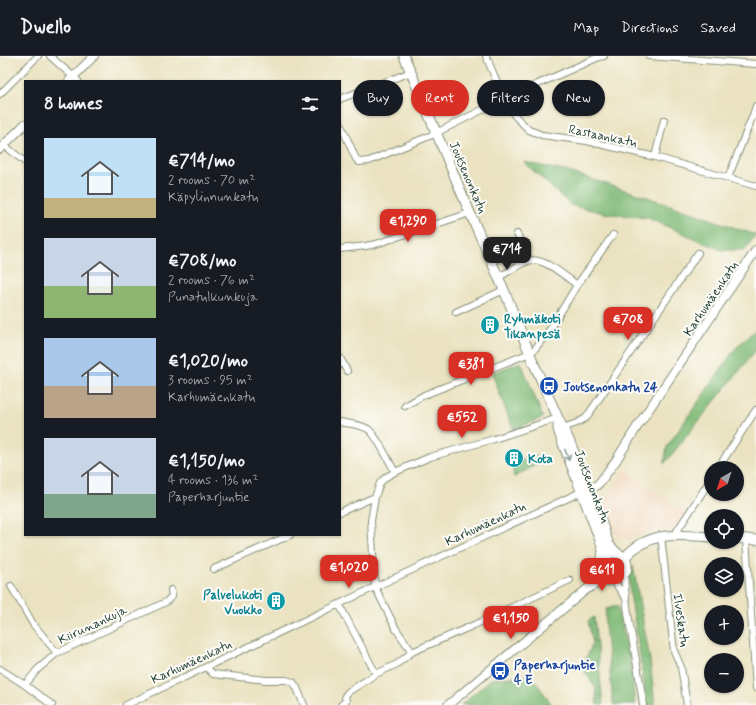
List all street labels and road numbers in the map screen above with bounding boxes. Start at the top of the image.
street label: Rastaankatu [567,121,639,152]
street label: Joutsenonkatu [445,139,491,217]
street label: Karhumäenkatu [680,258,743,340]
street label: Joutsenonkatu [570,448,613,526]
street label: Karhumäenkatu [442,498,529,551]
street label: Ilveskatu [668,592,693,648]
street label: Kiirunankuja [55,602,130,649]
street label: Karhumäenkatu [148,636,235,689]

